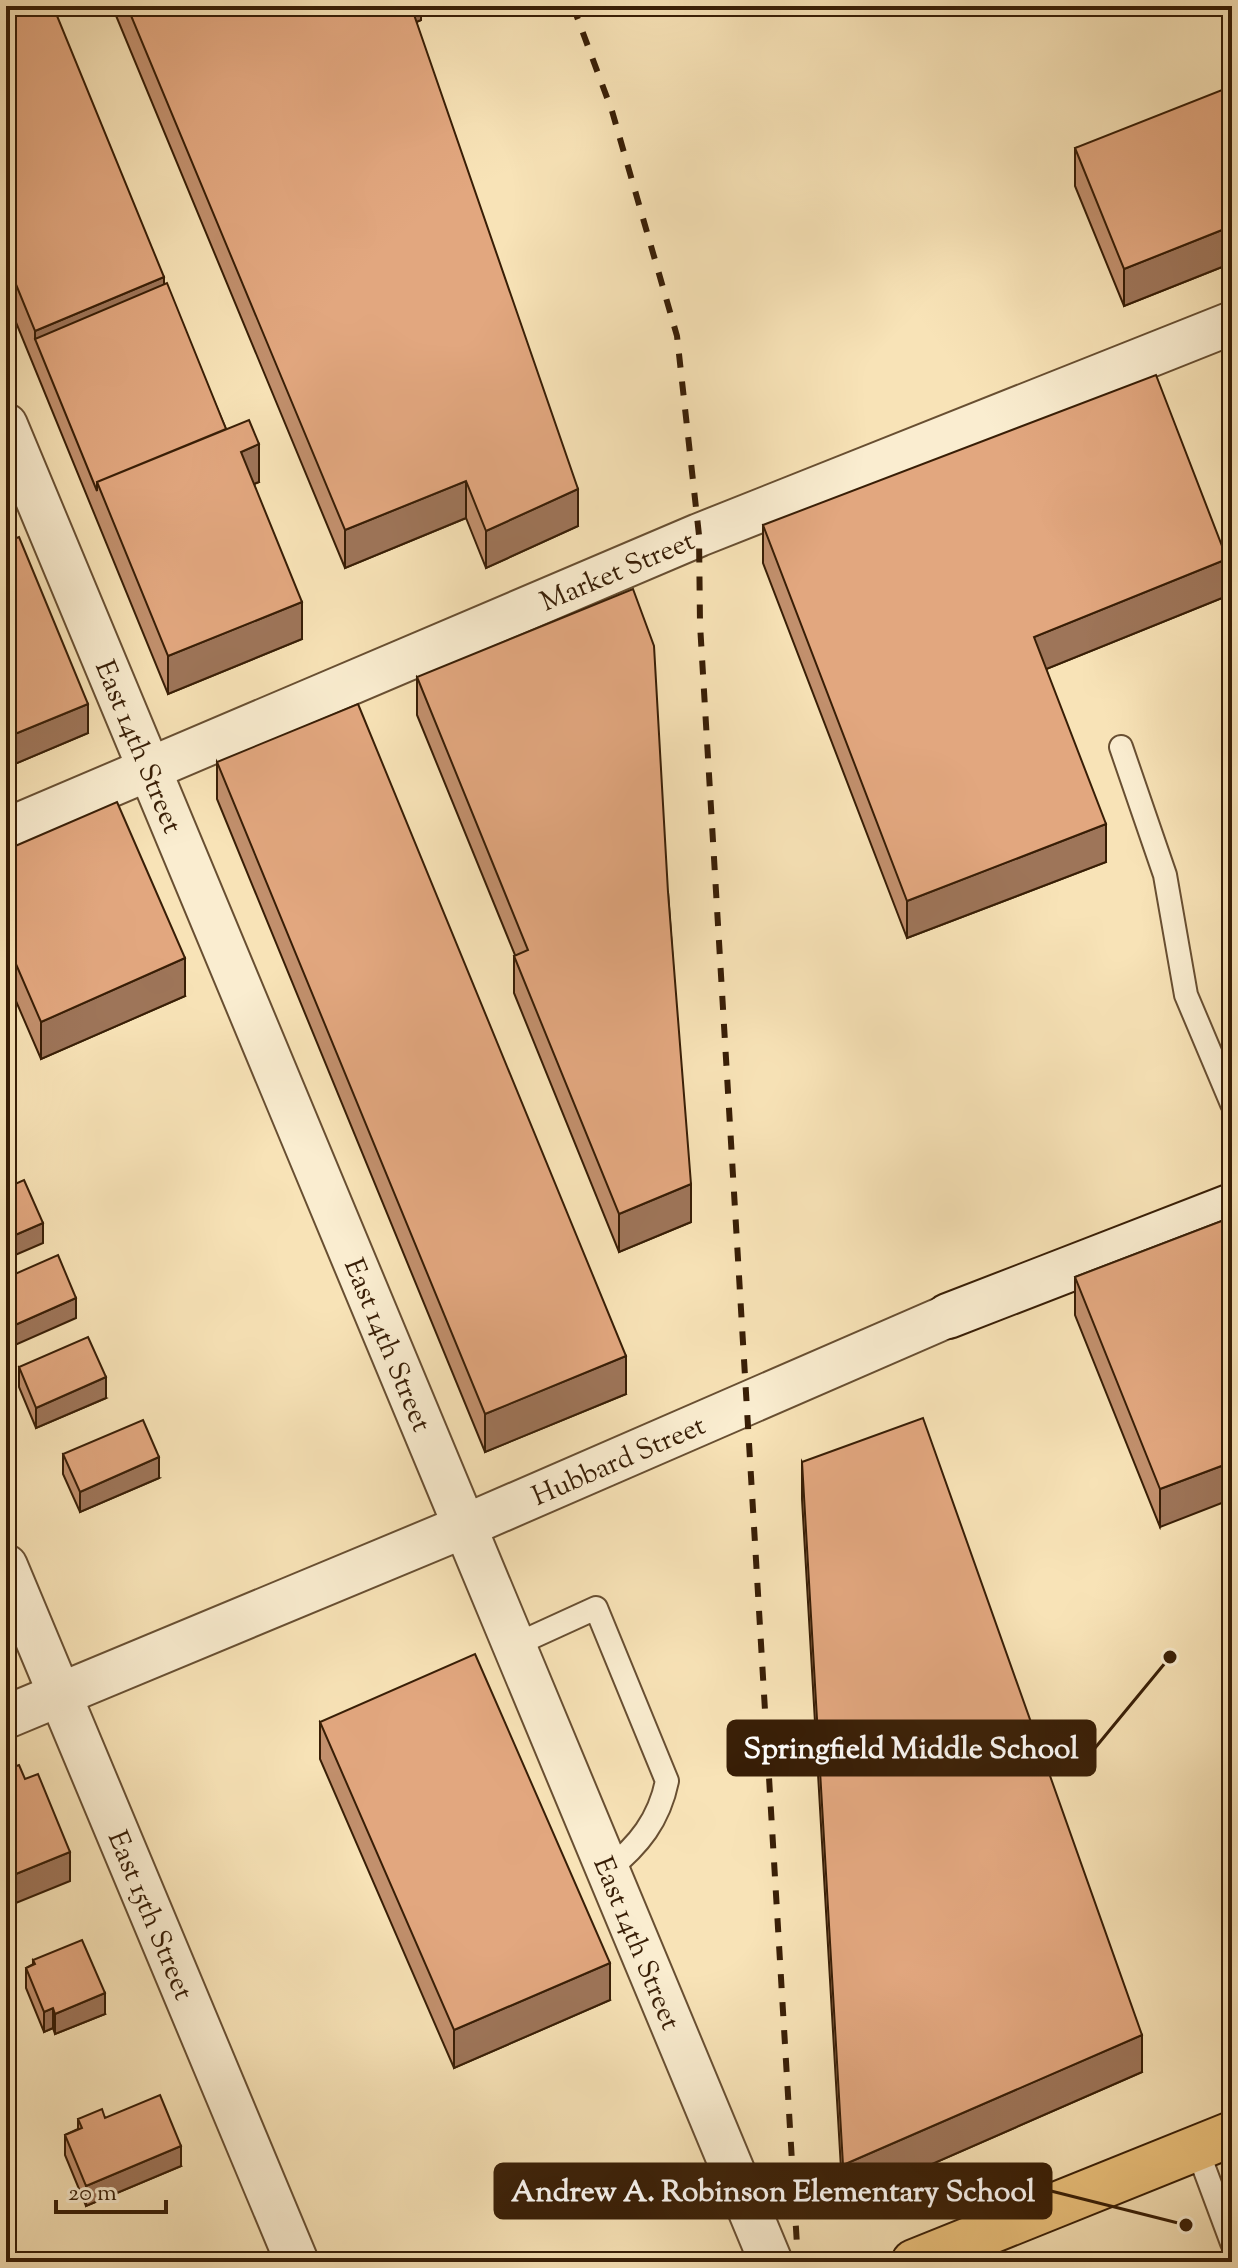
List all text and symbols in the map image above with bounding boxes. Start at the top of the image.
street label: Market Street [535,522,702,623]
street label: East 14th Street [83,655,191,840]
street label: East 14th Street [332,1253,440,1439]
street label: Hubbard Street [526,1407,713,1518]
callout: Springfield Middle School [728,1721,1095,1775]
text: Springfield Middle School [743,1729,1079,1772]
street label: East 15th Street [96,1825,202,2007]
street label: East 14th Street [581,1851,689,2037]
scale bar [56,2164,166,2214]
callout: Andrew A. Robinson Elementary School [495,2164,1051,2218]
text: Andrew A. Robinson Elementary School [511,2172,1036,2215]
text: 20 m [68,2177,117,2211]

